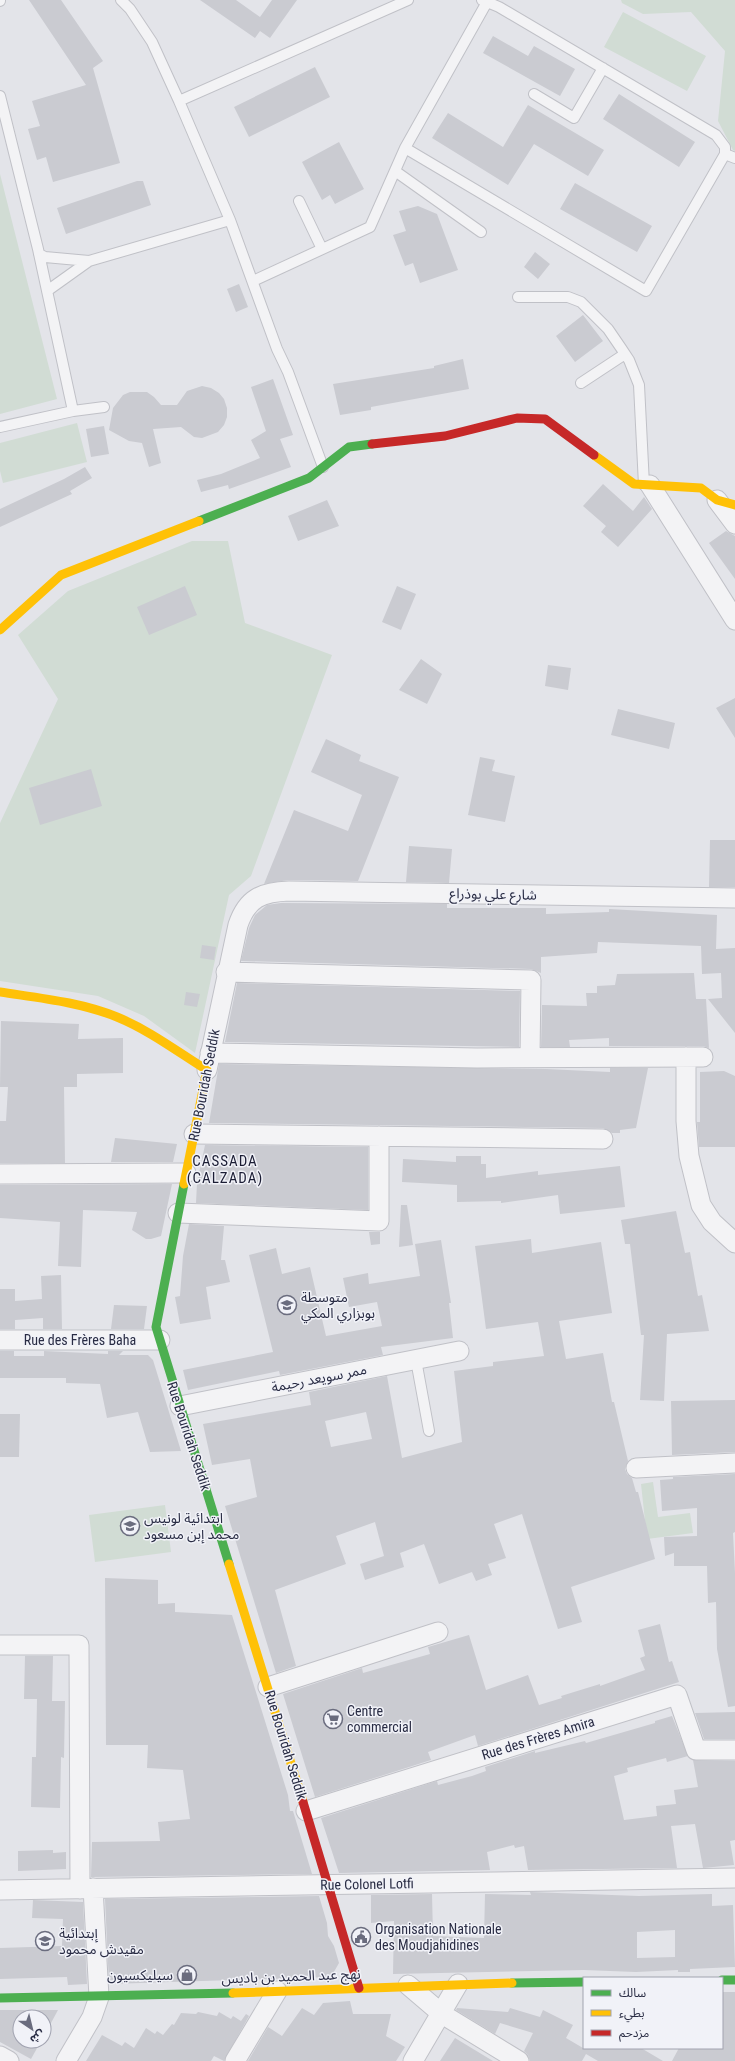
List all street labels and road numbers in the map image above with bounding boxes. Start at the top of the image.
street label: شارع علي بوذراع [449,885,537,906]
street label: Rue Bouridah Seddik [185,1027,223,1142]
street label: Rue des Frères Baha [24,1332,136,1348]
street label: ممر سويعد رحيمة [270,1361,368,1396]
street label: Rue Bouridah Seddik [164,1379,214,1493]
street label: Rue Bouridah Seddik [262,1688,310,1802]
street label: Rue des Frères Amira [480,1713,596,1763]
street label: Rue Colonel Lotfi [320,1875,414,1893]
street label: نهج عبد الحميد بن باديس [221,1966,361,1989]

